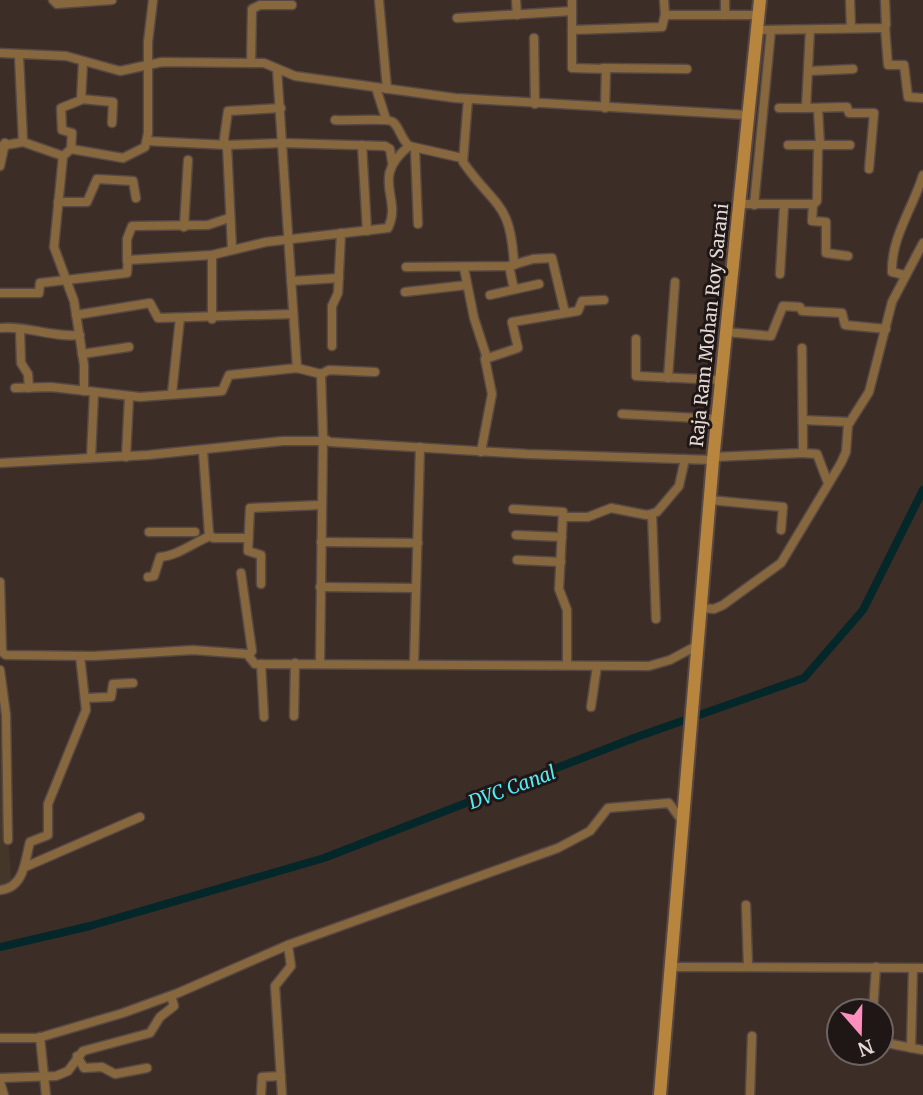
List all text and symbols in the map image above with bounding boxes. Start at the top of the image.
street label: Raja Ram Mohan Roy Sarani [685,202,733,448]
water label: DVC Canal [464,760,559,814]
north arrow [825,997,895,1067]
text: N [855,1034,877,1062]

